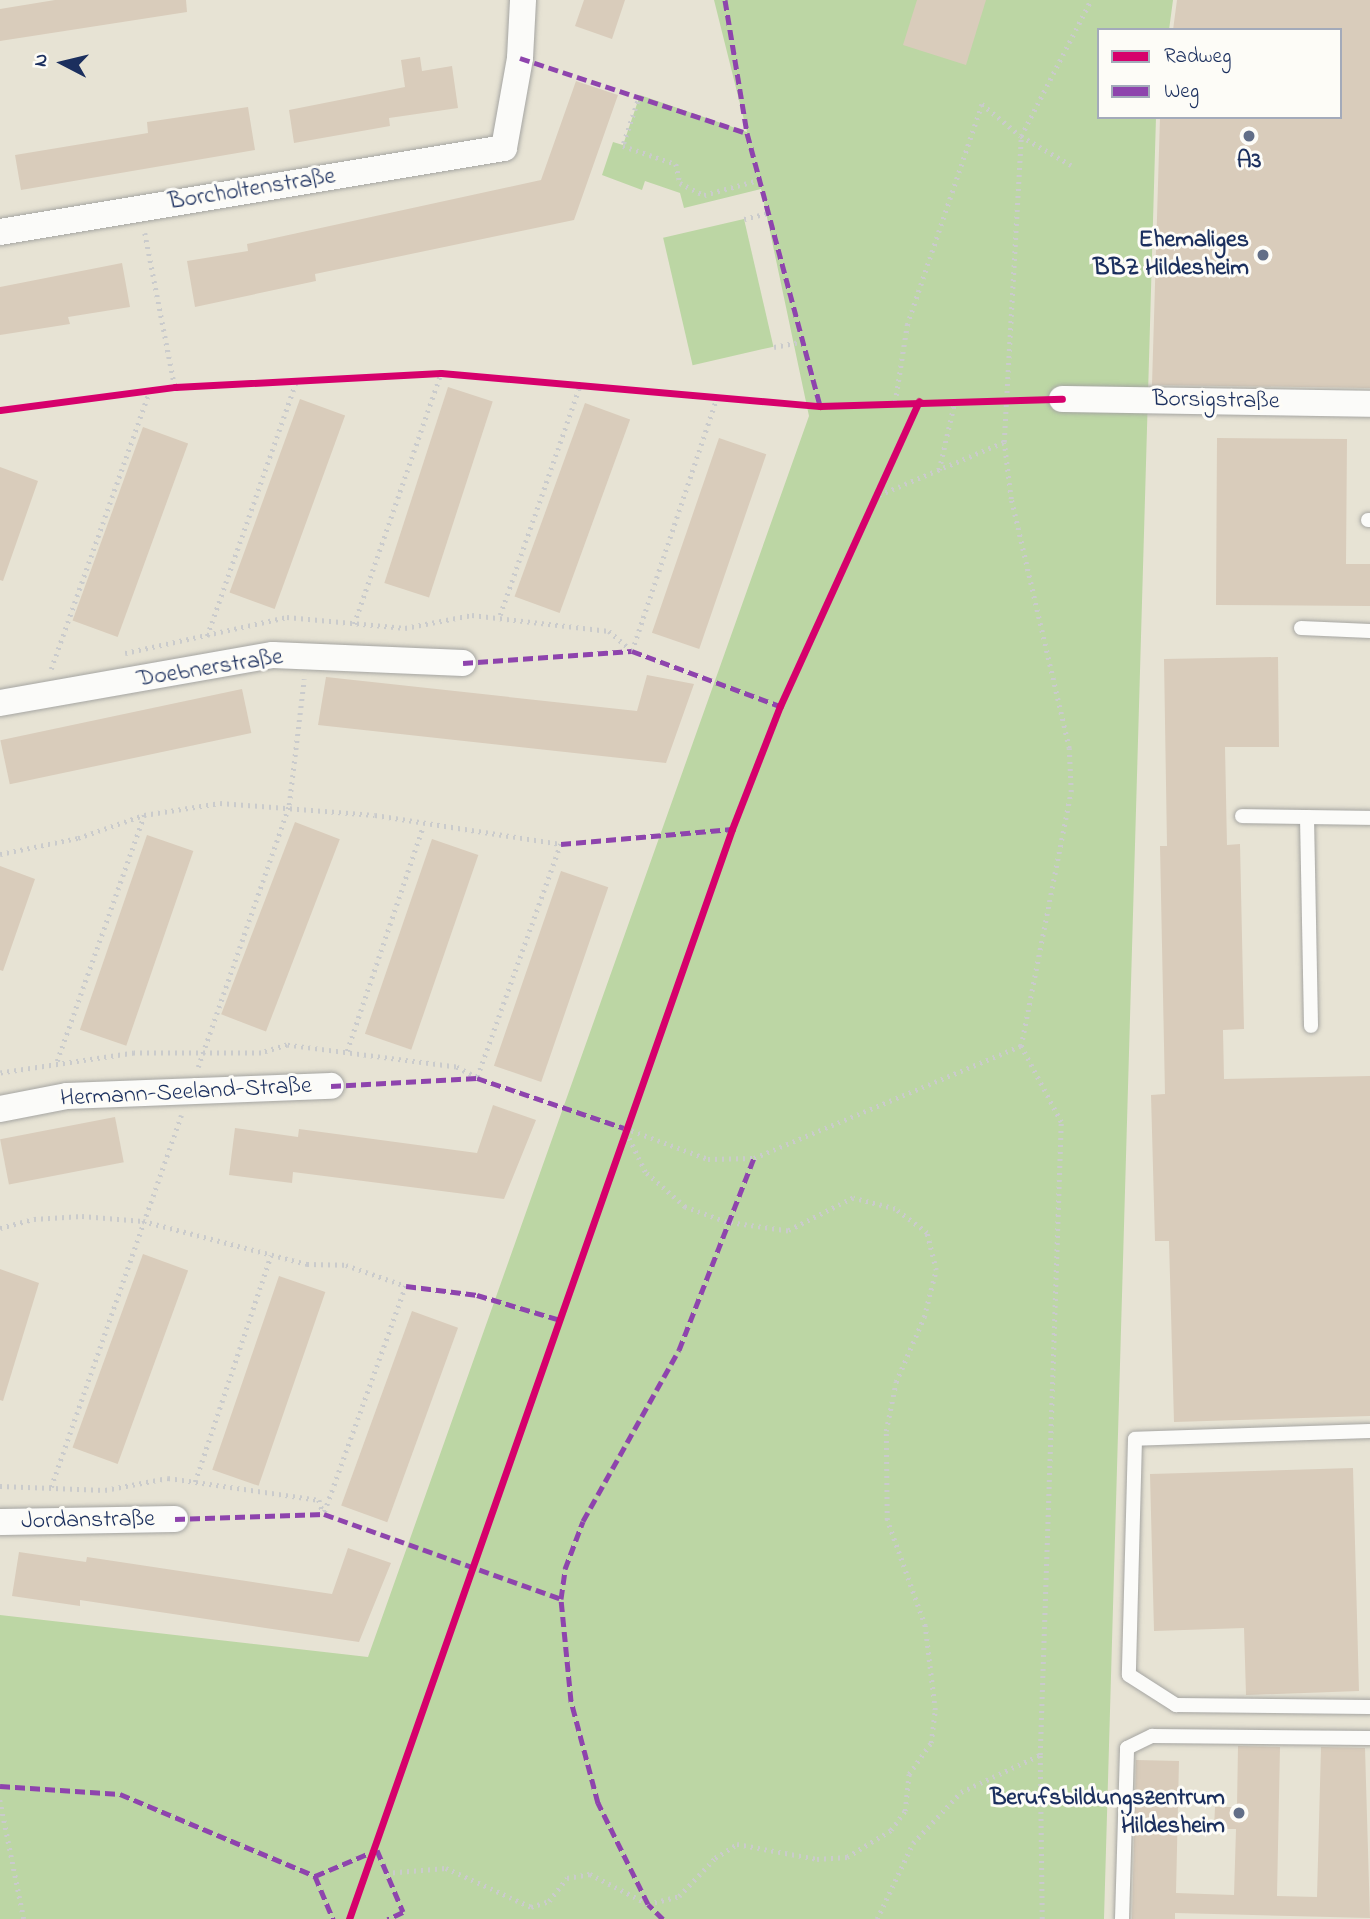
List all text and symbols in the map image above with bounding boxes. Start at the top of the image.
north arrow [28,28,98,98]
legend [1097,28,1342,119]
text: Radweg [1164,42,1231,72]
text: N [27,52,56,68]
text: Weg [1164,77,1199,107]
marker: A3 [1241,128,1257,144]
place label: A3 [1237,148,1261,176]
street label: Borcholtenstraße [167,163,337,217]
place label: Ehemaliges BBZ Hildesheim [1093,227,1249,283]
marker: Ehemaliges BBZ Hildesheim [1255,247,1271,263]
street label: Borsigstraße [1152,385,1280,417]
street label: Doebnerstraße [135,643,285,695]
street label: Hermann-Seeland-Straße [60,1072,312,1114]
street label: Jordanstraße [21,1505,155,1537]
place label: Berufsbildungszentrum Hildesheim [990,1785,1225,1841]
marker: Berufsbildungszentrum Hildesheim [1231,1805,1247,1821]

